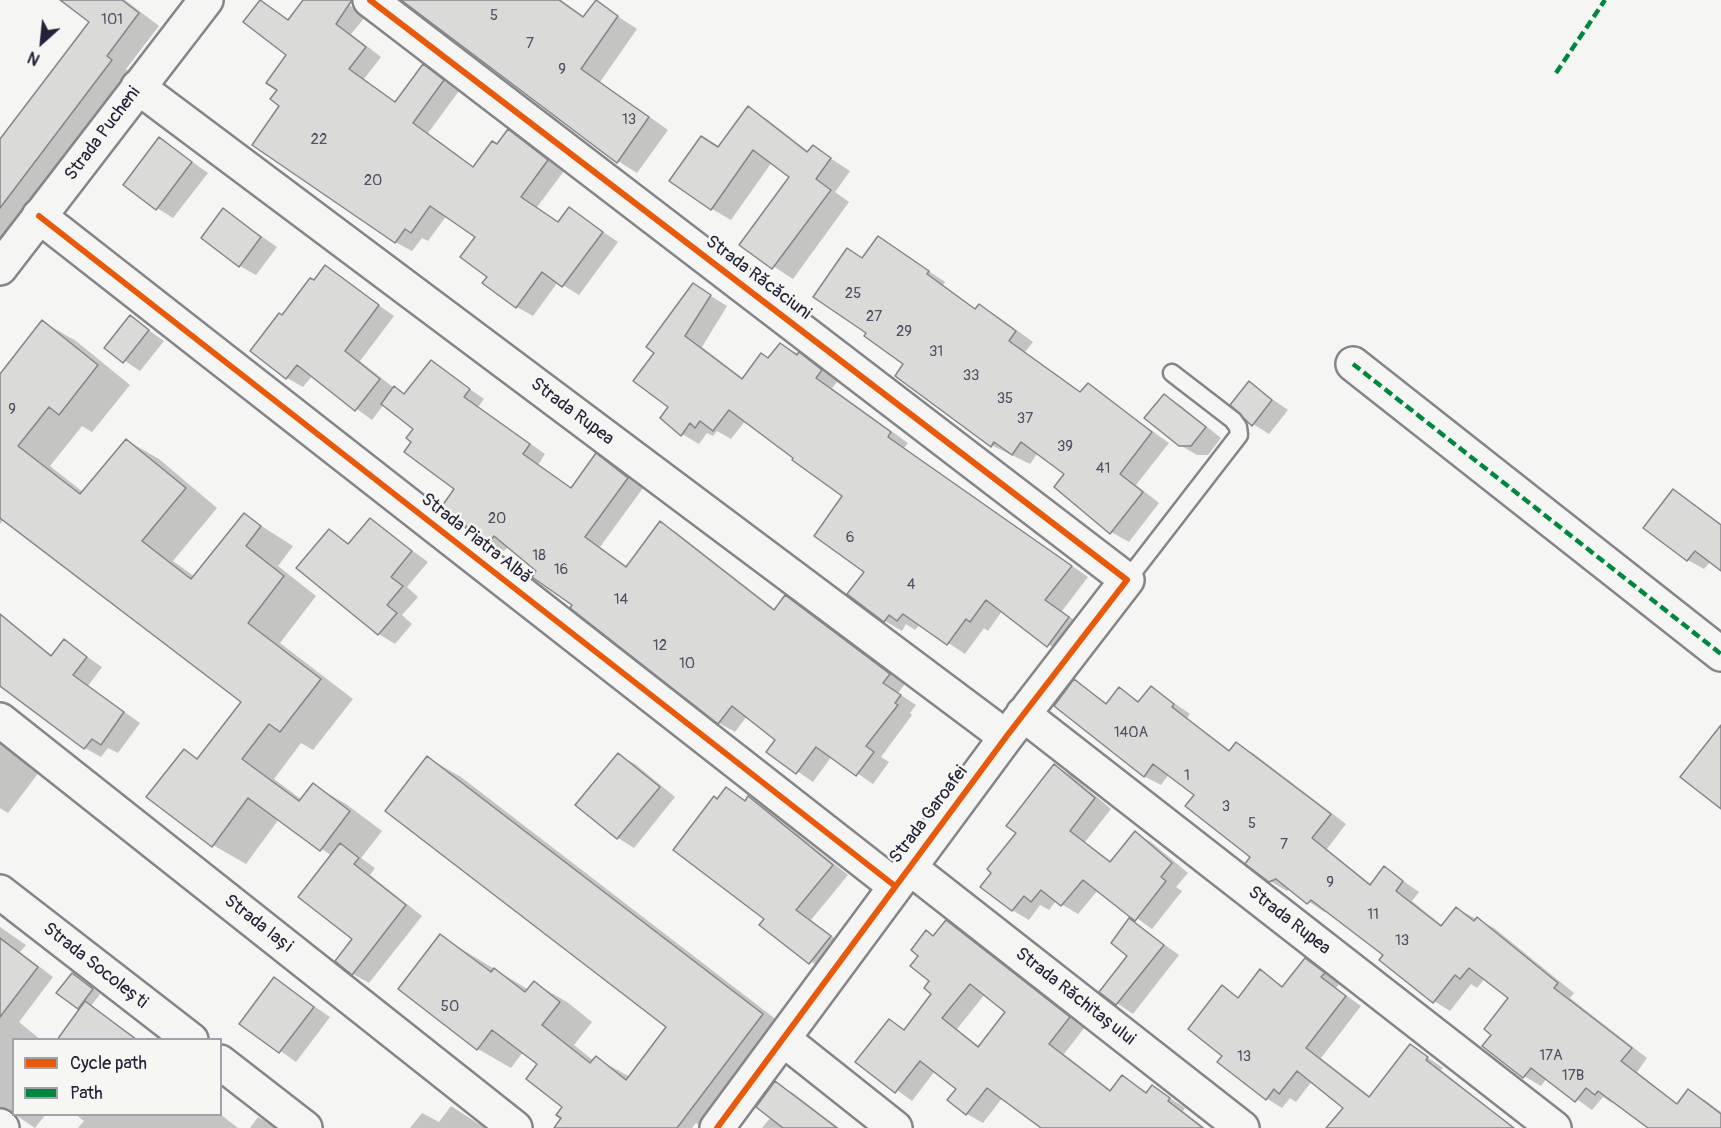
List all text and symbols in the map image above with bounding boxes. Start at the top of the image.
house number: 5 [490,7,498,25]
house number: 101 [101,11,123,29]
north arrow [12,12,72,72]
house number: 7 [526,35,534,53]
text: N [24,47,43,69]
house number: 9 [558,61,566,79]
street label: Strada Pucheni [61,83,145,185]
house number: 13 [622,111,636,129]
house number: 22 [311,131,327,149]
house number: 20 [364,172,382,190]
street label: Strada Răcăciuni [701,231,815,325]
house number: 25 [845,285,861,303]
house number: 27 [866,308,882,326]
house number: 29 [896,323,912,341]
house number: 31 [929,343,943,361]
house number: 33 [963,367,979,385]
street label: Strada Rupea [526,374,618,450]
house number: 35 [997,390,1013,408]
house number: 9 [8,401,16,419]
house number: 37 [1017,410,1033,428]
house number: 39 [1057,438,1073,456]
house number: 41 [1096,460,1110,478]
street label: Strada Piatra Albă [416,489,536,589]
house number: 20 [488,510,506,528]
house number: 6 [846,529,854,547]
house number: 18 [532,547,546,565]
house number: 16 [554,561,568,579]
house number: 4 [907,576,915,594]
house number: 14 [614,591,628,609]
house number: 12 [653,637,667,655]
house number: 10 [679,655,695,673]
house number: 140A [1114,724,1148,742]
street label: Strada Garoafei [885,762,973,868]
house number: 1 [1184,767,1190,785]
house number: 3 [1222,798,1230,816]
house number: 5 [1248,815,1256,833]
house number: 7 [1280,836,1288,854]
house number: 9 [1326,874,1334,892]
street label: Strada Rupea [1243,882,1335,960]
street label: Strada Iași [219,891,297,957]
house number: 11 [1367,906,1379,924]
street label: Strada Socolești [38,918,152,1014]
house number: 13 [1395,932,1409,950]
street label: Strada Răchitașului [1011,943,1139,1051]
house number: 50 [441,998,459,1016]
legend [12,1038,222,1116]
house number: 17A [1539,1047,1563,1065]
house number: 13 [1237,1048,1251,1066]
text: Cycle path [70,1052,147,1075]
house number: 17B [1562,1067,1584,1085]
text: Path [70,1082,103,1105]

